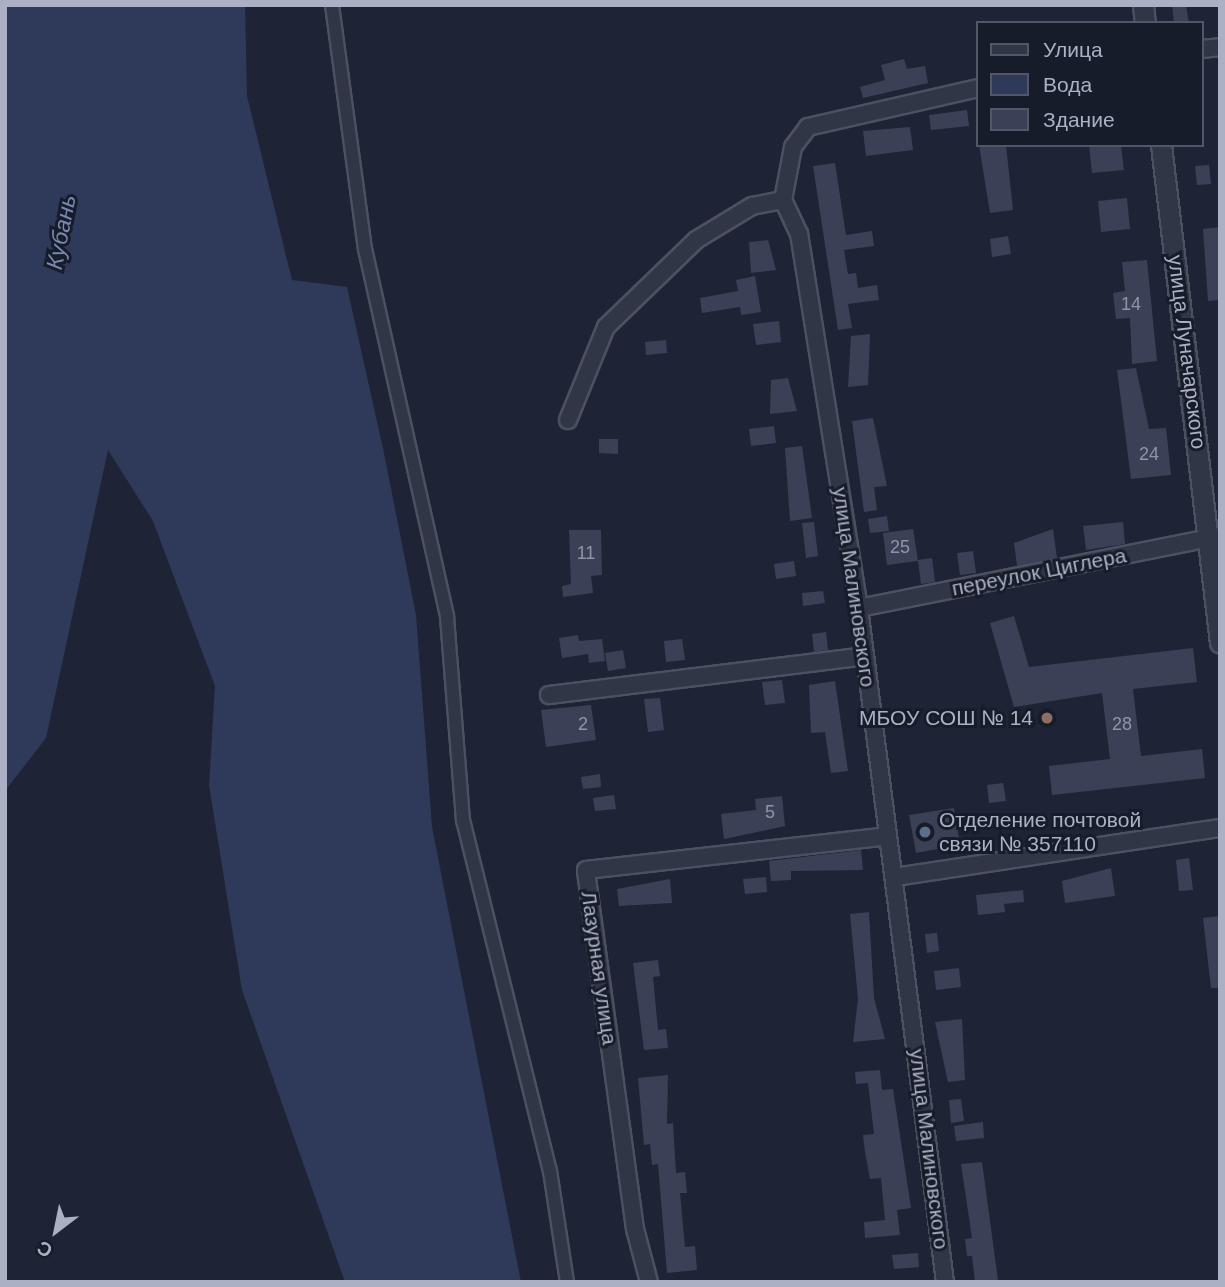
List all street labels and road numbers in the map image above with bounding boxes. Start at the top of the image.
street label: улица Луначарского [1163,253,1211,451]
street label: улица Малиновского [827,485,881,689]
street label: переулок Циглера [950,543,1128,601]
street label: Лазурная улица [576,890,622,1046]
street label: улица Малиновского [904,1047,954,1251]

